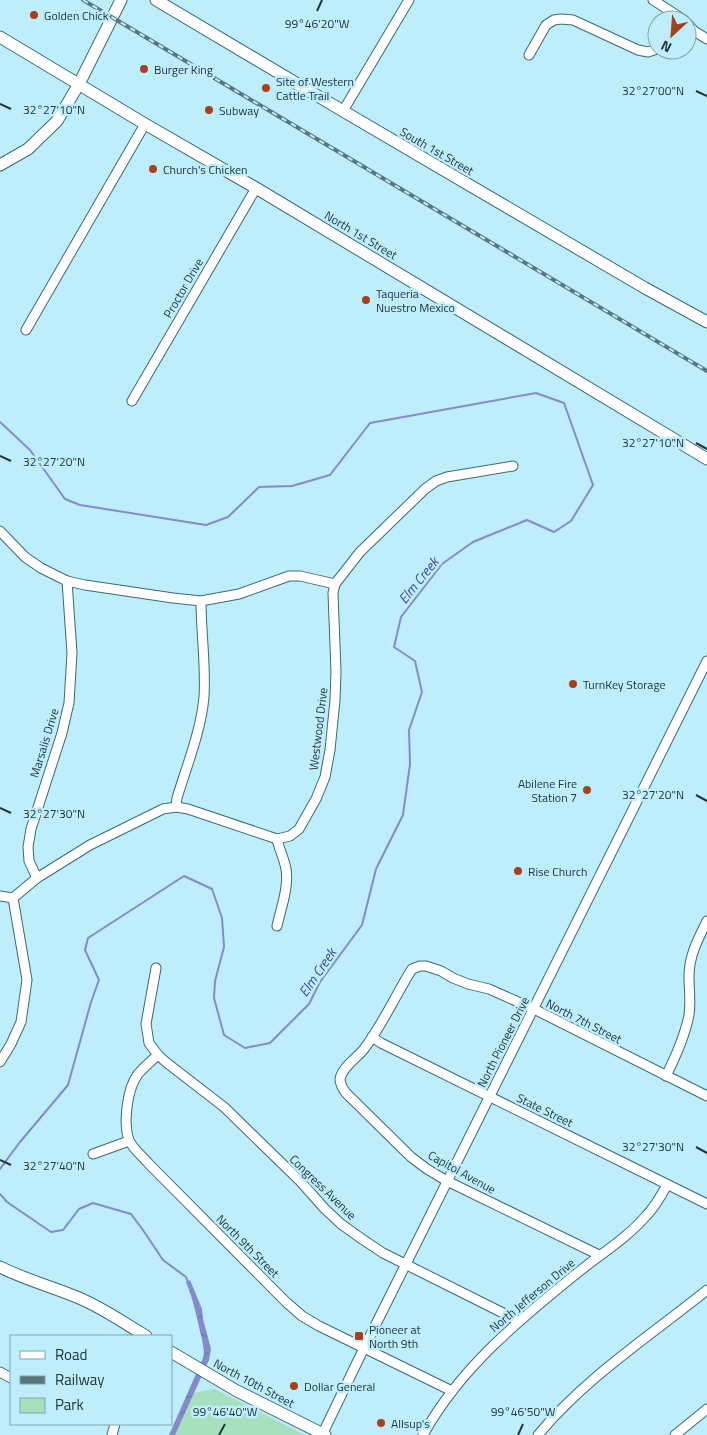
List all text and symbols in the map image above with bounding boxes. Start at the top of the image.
place label: Golden Chick [44,6,109,25]
marker: Golden Chick [28,9,40,21]
north arrow [647,10,697,60]
text: 99°46'20"W [285,14,350,33]
text: N [657,36,675,59]
place label: Burger King [154,60,213,79]
marker: Burger King [138,63,150,75]
place label: Site of Western Cattle Trail [276,72,354,105]
text: 32°27'00"N [622,81,684,100]
marker: Site of Western Cattle Trail [260,82,272,94]
text: 32°27'10"N [23,100,85,119]
place label: Subway [219,101,259,120]
marker: Subway [203,104,215,116]
street label: South 1st Street [396,122,478,180]
place label: Church's Chicken [163,160,248,179]
marker: Church's Chicken [147,163,159,175]
street label: North 1st Street [321,206,402,265]
street label: Proctor Drive [158,255,208,321]
place label: Taqueria Nuestro Mexico [376,284,455,317]
marker: Taqueria Nuestro Mexico [360,294,372,306]
text: 32°27'10"N [622,433,684,452]
text: 32°27'20"N [23,452,85,471]
water label: Elm Creek [393,551,444,608]
place label: TurnKey Storage [583,675,666,694]
marker: TurnKey Storage [567,678,579,690]
street label: Westwood Drive [303,687,333,771]
street label: Marsalis Drive [24,706,64,780]
place label: Abilene Fire Station 7 [518,774,577,807]
marker: Abilene Fire Station 7 [581,784,593,796]
text: 32°27'20"N [622,785,684,804]
text: 32°27'30"N [23,804,85,823]
place label: Rise Church [528,862,587,881]
marker: Rise Church [512,865,524,877]
water label: Elm Creek [293,942,342,1000]
street label: North Pioneer Drive [472,993,534,1091]
street label: North 7th Street [543,994,626,1049]
street label: State Street [514,1088,577,1132]
text: 32°27'30"N [622,1137,684,1156]
street label: Capitol Avenue [425,1146,499,1198]
street label: Congress Avenue [285,1150,361,1224]
text: 32°27'40"N [23,1156,85,1175]
street label: North 9th Street [212,1210,285,1283]
street label: North Jefferson Drive [485,1253,579,1337]
place label: Pioneer at North 9th [369,1320,421,1353]
marker: Pioneer at North 9th [353,1330,365,1342]
legend [10,1335,172,1425]
text: Road [55,1343,87,1366]
street label: North 10th Street [210,1354,299,1413]
text: Railway [55,1368,105,1391]
place label: Dollar General [304,1377,375,1396]
marker: Dollar General [288,1380,300,1392]
text: Park [55,1393,84,1416]
text: 99°46'40"W [193,1402,258,1421]
text: 99°46'50"W [491,1402,556,1421]
place label: Allsup's [391,1414,430,1433]
marker: Allsup's [375,1417,387,1429]

